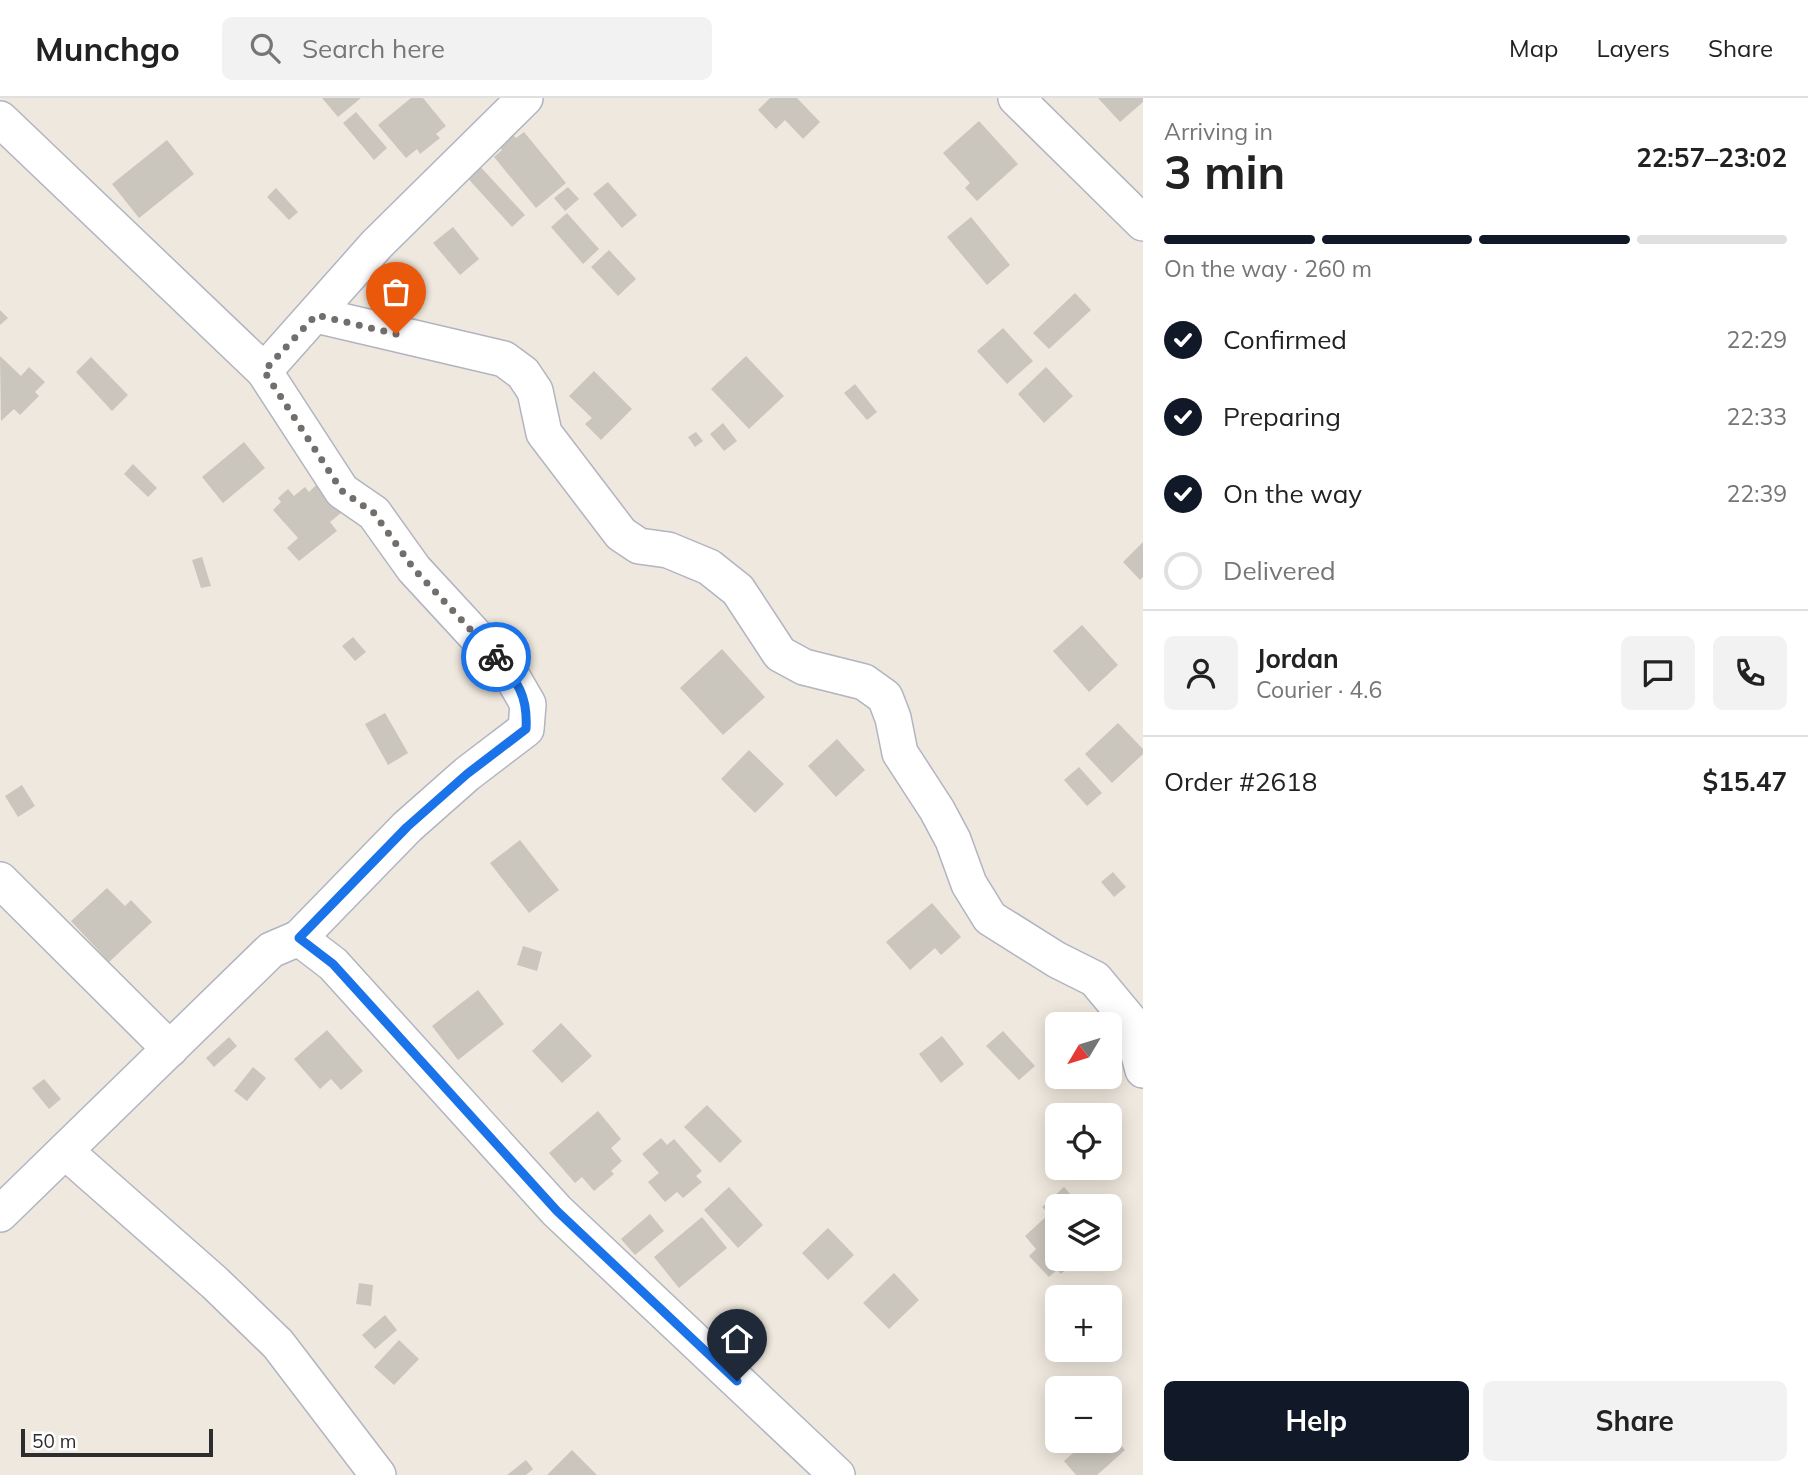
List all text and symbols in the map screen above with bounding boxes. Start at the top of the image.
search box [222,17,712,80]
text: Munchgo [35,28,180,69]
icon: search [246,29,284,67]
text: Search here [302,32,445,65]
text: Map [1509,33,1558,63]
text: Layers [1596,33,1670,63]
text: Share [1708,33,1773,63]
text: Arriving in [1164,117,1273,146]
text: 22:57–23:02 [1636,141,1787,174]
text: 3 min [1164,143,1285,201]
text: On the way · 260 m [1164,254,1372,283]
pin [366,262,426,334]
icon: bag [377,273,415,311]
icon: check [1164,321,1202,359]
text: Confirmed [1223,323,1347,356]
text: 22:29 [1727,325,1787,354]
icon: check [1164,398,1202,436]
text: Preparing [1223,400,1341,433]
text: 22:33 [1727,402,1787,431]
icon: check [1164,475,1202,513]
text: On the way [1223,477,1362,510]
text: 22:39 [1727,479,1787,508]
text: Delivered [1223,554,1336,587]
courier [461,622,531,692]
button: person [1164,636,1238,710]
button: chat [1621,636,1695,710]
button: phone [1713,636,1787,710]
icon: bike [477,638,515,676]
text: Jordan [1256,642,1339,675]
text: Courier · 4.6 [1256,675,1382,704]
text: Order #2618 [1164,765,1317,798]
text: $15.47 [1703,765,1787,798]
north arrow [1045,1012,1122,1088]
map controls [1045,1012,1122,1453]
button: locate [1045,1103,1122,1180]
button: layers [1045,1194,1122,1271]
button: + [1045,1285,1122,1362]
pin [707,1309,767,1381]
icon: home [718,1320,756,1358]
button: − [1045,1376,1122,1453]
button: Help [1164,1381,1469,1461]
button: Share [1483,1381,1787,1461]
scale bar [21,1426,214,1458]
text: 50 m [32,1429,76,1453]

